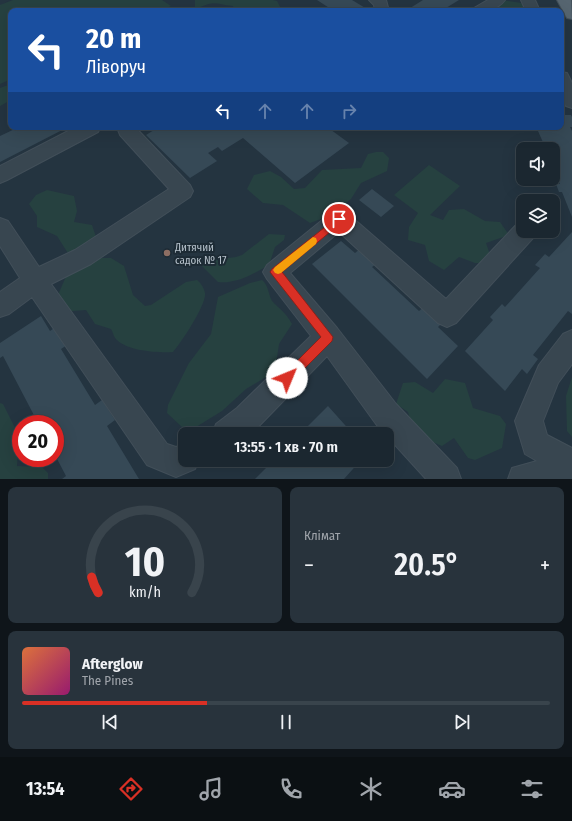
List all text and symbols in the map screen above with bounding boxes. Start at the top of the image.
text: 20 m [86,22,141,55]
icon: left [20,24,72,76]
text: Ліворуч [86,56,146,78]
icon: left [212,100,234,122]
icon: ahead [254,100,276,122]
icon: ahead [296,100,318,122]
icon: right [338,100,360,122]
map controls [516,142,560,238]
button: sound [516,142,560,186]
button: layers [516,194,560,238]
pin [322,202,356,236]
icon: arrive [328,208,350,230]
place label: Дитячий садок № 17 [174,241,227,267]
marker: Дитячий садок № 17 [162,248,172,258]
position arrow [266,357,308,399]
speed limit sign: 20 [12,415,64,467]
text: 13:55 · 1 хв · 70 m [234,438,338,456]
text: Клімат [304,528,340,543]
text: 10 [125,537,165,587]
text: 20.5° [394,547,460,583]
text: − [304,552,314,579]
text: + [540,552,550,579]
text: km/h [129,584,161,601]
text: Afterglow [82,655,143,673]
text: The Pines [82,673,133,688]
icon: previous [99,711,121,733]
icon: pause [275,711,297,733]
icon: next [451,711,473,733]
icon: directions [117,775,145,803]
icon: music [197,775,225,803]
icon: phone [277,775,305,803]
icon: climate [357,775,385,803]
icon: car [438,775,466,803]
icon: filters [518,775,546,803]
text: 13:54 [26,778,65,800]

